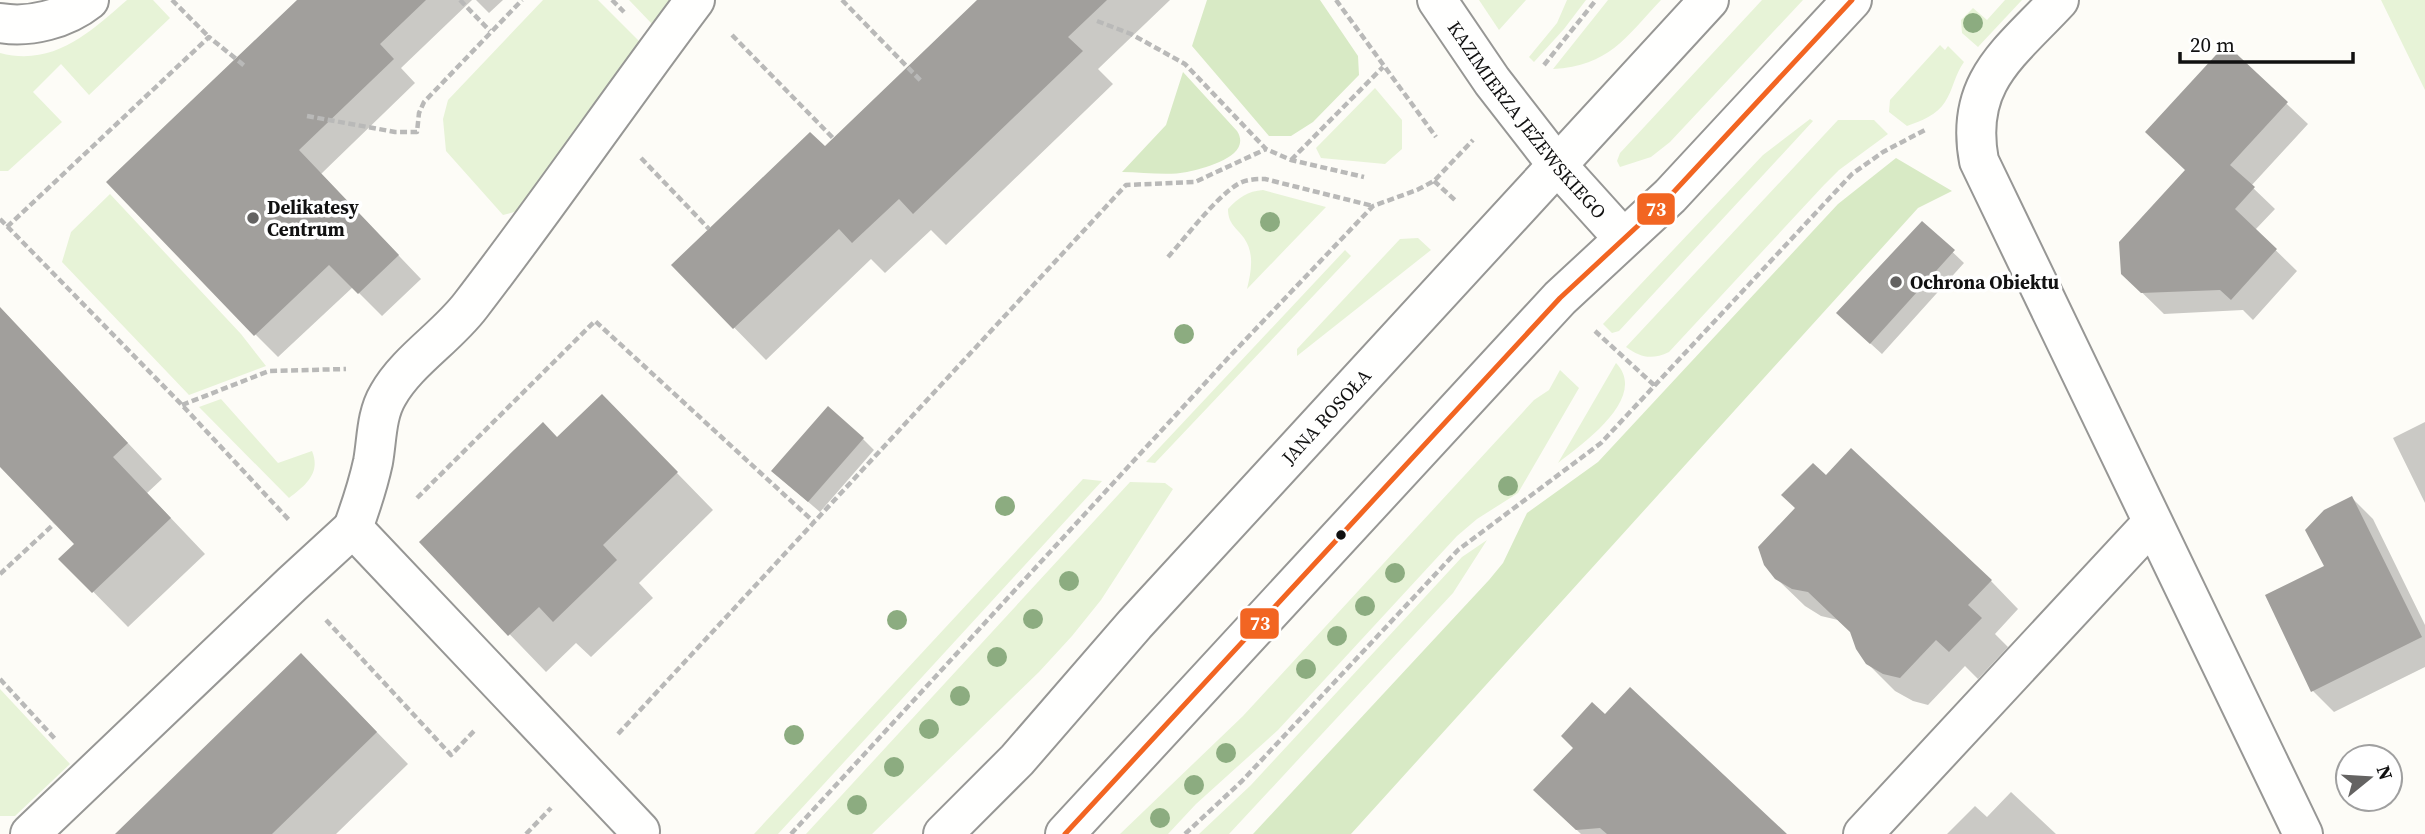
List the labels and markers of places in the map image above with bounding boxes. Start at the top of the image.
place label: Delikatesy Centrum [267,194,360,242]
marker: Delikatesy Centrum [245,210,261,226]
place label: Ochrona Obiektu [1910,269,2060,295]
marker: Ochrona Obiektu [1888,274,1904,290]
unlabelled marker [1334,528,1348,542]

